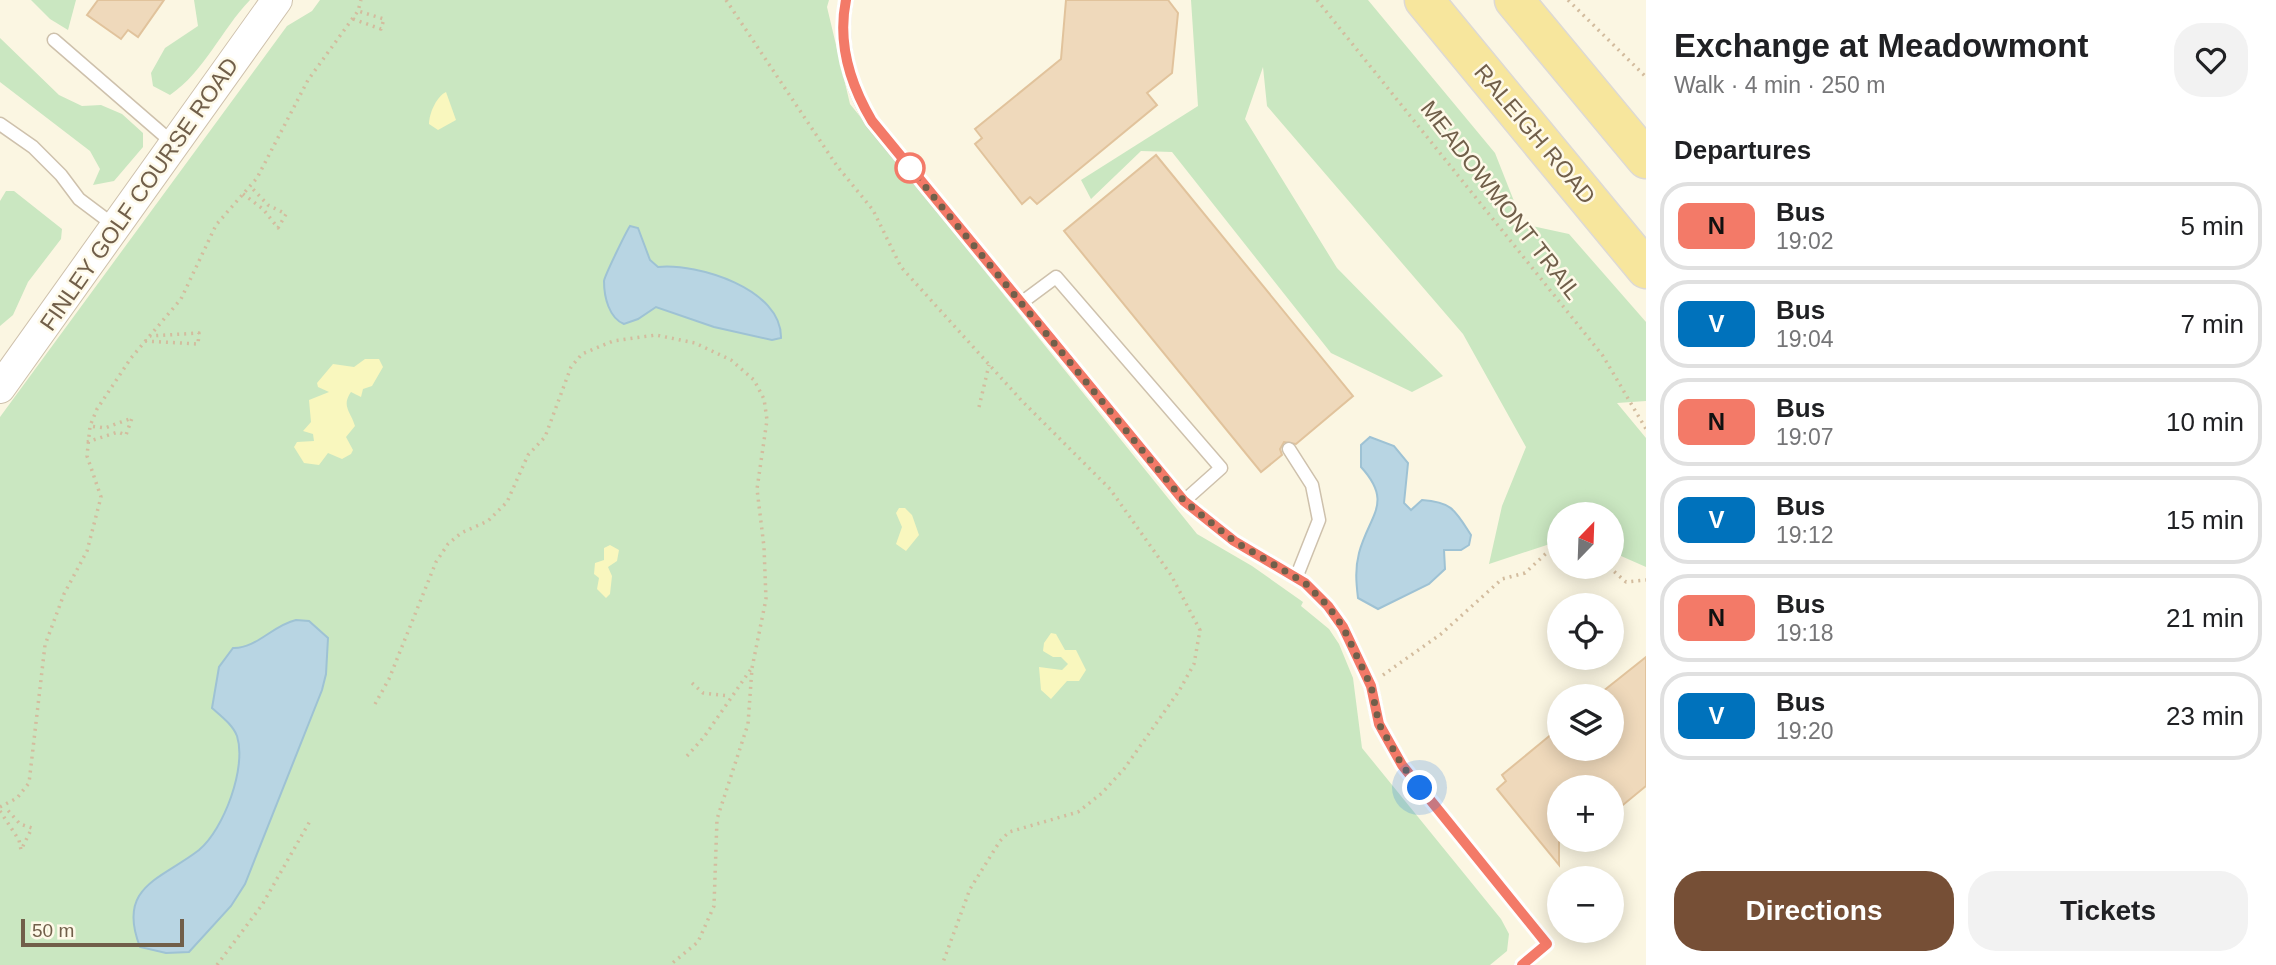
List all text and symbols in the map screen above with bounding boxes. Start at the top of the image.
button: heart [2174,23,2248,97]
text: Exchange at Meadowmont [1674,27,2088,64]
street label: FINLEY GOLF COURSE ROAD [35,53,243,335]
street label: RALEIGH ROAD [1469,59,1601,209]
text: Walk · 4 min · 250 m [1674,72,1885,98]
street label: MEADOWMONT TRAIL [1415,96,1587,305]
text: Departures [1674,135,1811,165]
unlabelled marker [895,153,925,183]
text: Bus [1776,197,1825,227]
text: 5 min [2180,211,2244,241]
text: N [1708,212,1725,239]
text: 19:02 [1776,228,1834,254]
text: Bus [1776,295,1825,325]
text: 7 min [2180,309,2244,339]
text: V [1708,310,1725,337]
text: 19:04 [1776,326,1834,352]
text: Bus [1776,393,1825,423]
text: 10 min [2166,407,2244,437]
text: N [1708,408,1725,435]
text: 19:07 [1776,424,1834,450]
text: Bus [1776,491,1825,521]
north arrow [1547,502,1624,579]
map controls [1547,502,1624,943]
text: 15 min [2166,505,2244,535]
text: V [1708,506,1725,533]
text: 19:12 [1776,522,1834,548]
text: Bus [1776,589,1825,619]
button: locate [1547,593,1624,670]
text: 21 min [2166,603,2244,633]
text: N [1708,604,1725,631]
text: 19:18 [1776,620,1834,646]
button: layers [1547,684,1624,761]
text: Bus [1776,687,1825,717]
text: 23 min [2166,701,2244,731]
text: V [1708,702,1725,729]
text: 19:20 [1776,718,1834,744]
your location [1402,770,1437,805]
button: + [1547,775,1624,852]
button: − [1547,866,1624,943]
button: Directions [1674,871,1954,951]
button: Tickets [1968,871,2248,951]
scale bar [21,916,184,948]
text: 50 m [32,920,74,941]

